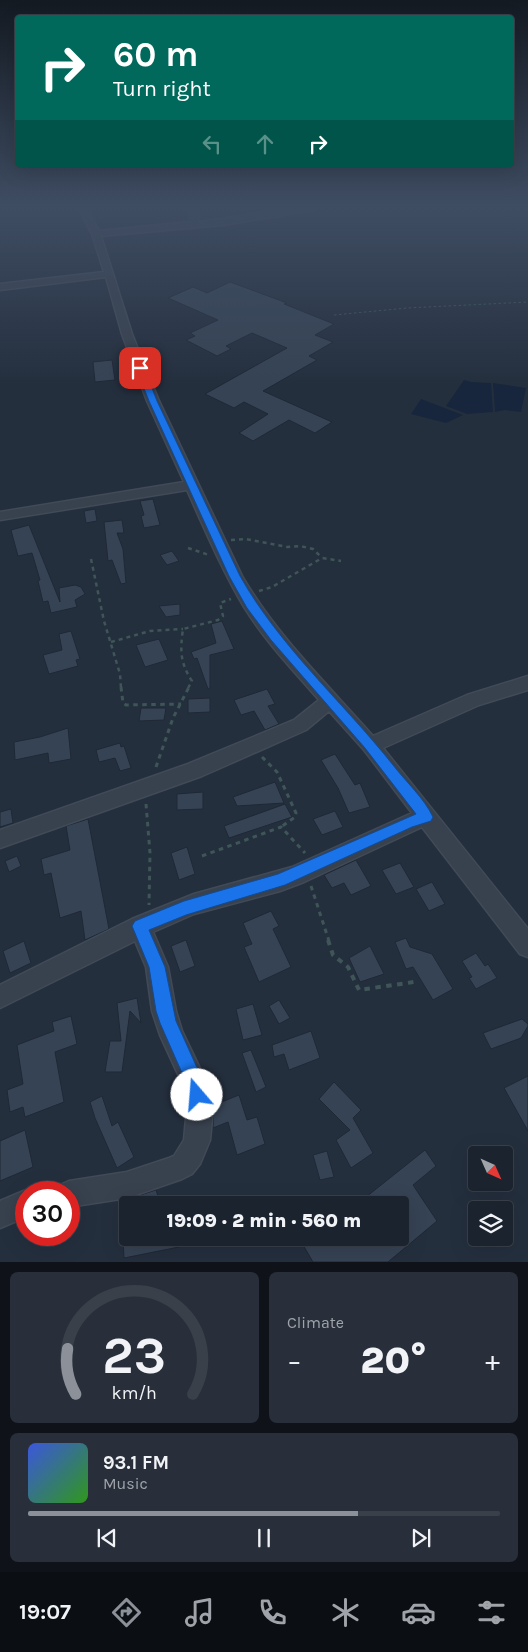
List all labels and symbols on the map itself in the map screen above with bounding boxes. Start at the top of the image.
pin [119,347,161,389]
position arrow [170,1068,222,1120]
north arrow [468,1146,512,1191]
speed limit sign: 30 [15,1181,80,1246]

